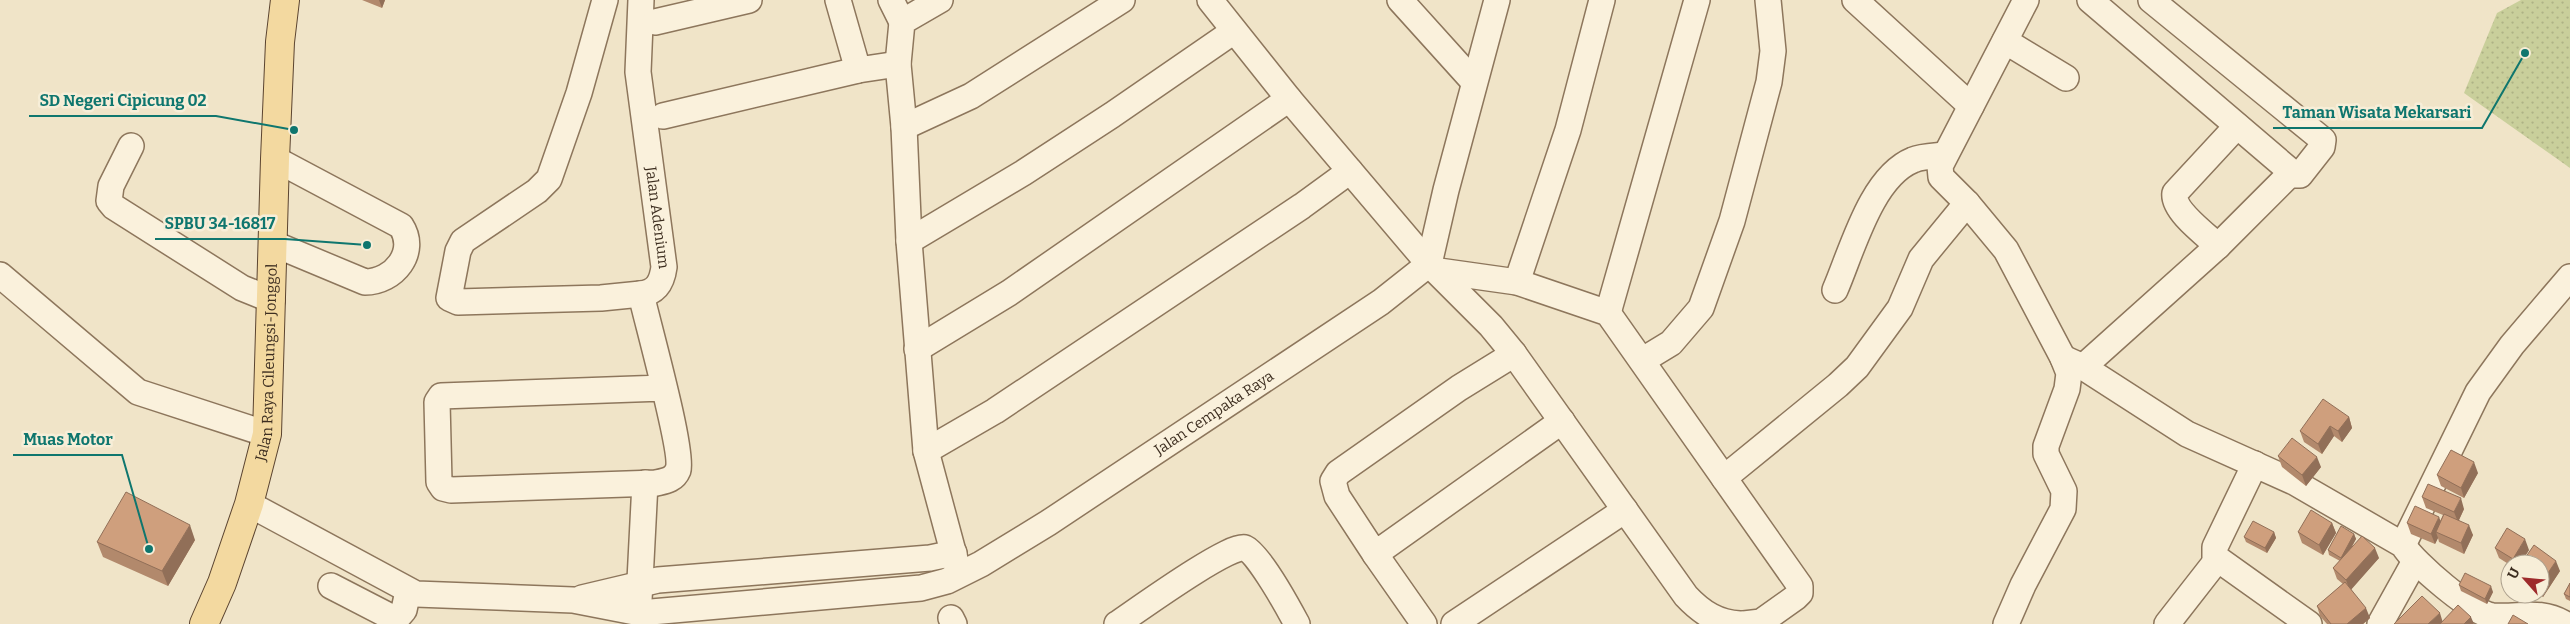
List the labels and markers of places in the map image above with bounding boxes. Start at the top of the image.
callout: SD Negeri Cipicung 02 [29,85,216,116]
callout: Taman Wisata Mekarsari [2273,97,2482,128]
callout: SPBU 34-16817 [155,208,285,239]
callout: Muas Motor [13,424,122,455]

